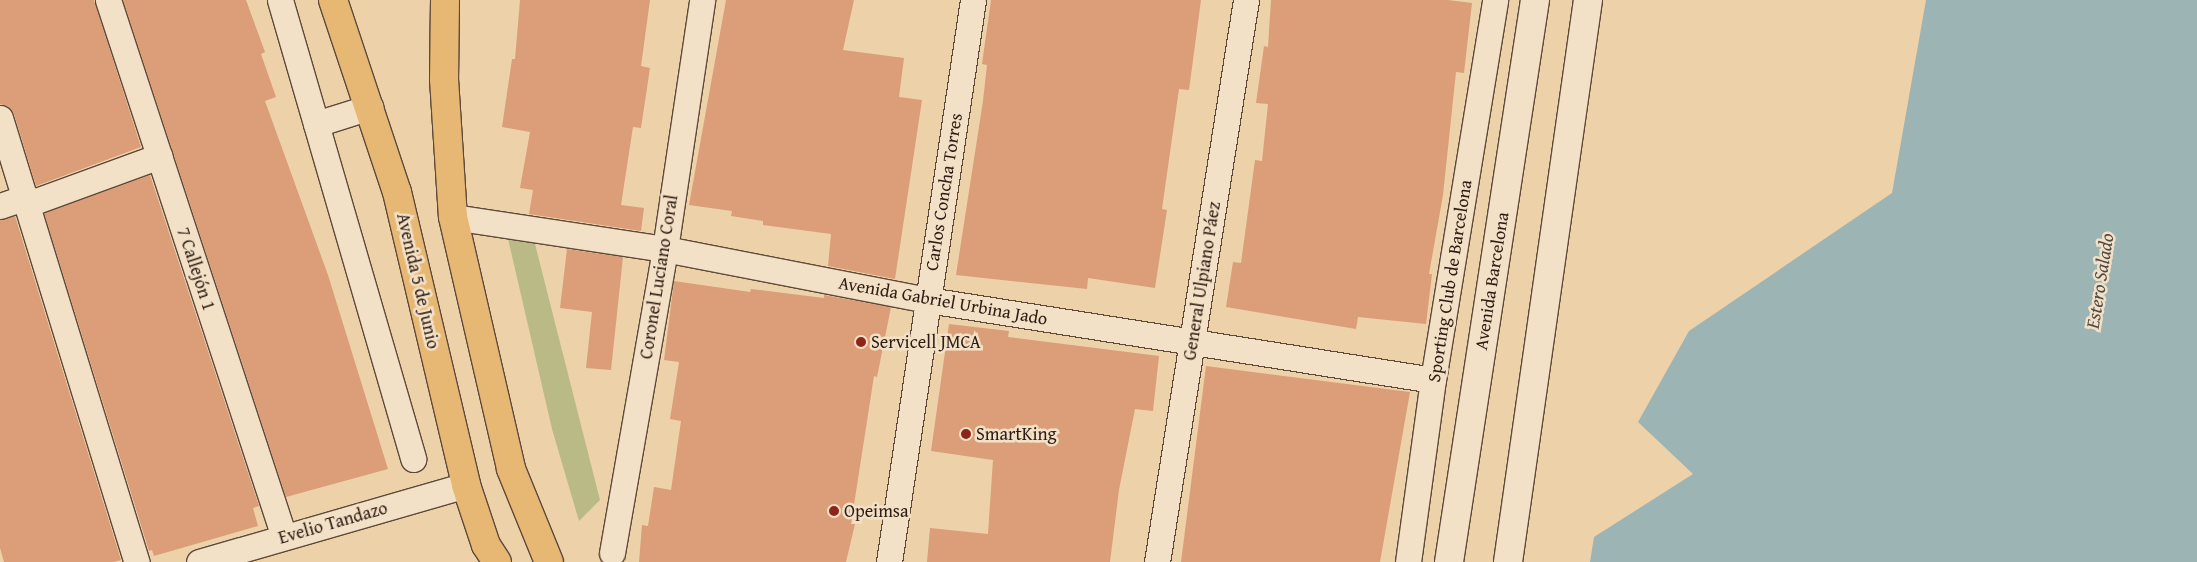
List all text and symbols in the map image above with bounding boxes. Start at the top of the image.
street label: Carlos Concha Torres [921,112,967,272]
street label: Sporting Club de Barcelona [1423,178,1477,384]
street label: Coronel Luciano Coral [635,193,683,361]
street label: General Ulpiano Páez [1179,200,1225,362]
street label: Avenida Barcelona [1470,210,1514,352]
street label: Avenida 5 de Junio [392,211,444,351]
street label: 7 Callejón 1 [172,225,220,313]
water label: Estero Salado [2081,232,2119,330]
street label: Avenida Gabriel Urbina Jado [837,272,1049,330]
place label: Servicell JMCA [871,331,981,353]
marker: Servicell JMCA [855,336,867,348]
place label: SmartKing [976,423,1057,445]
marker: SmartKing [960,428,972,440]
street label: Evelio Tandazo [276,497,390,549]
place label: Opeimsa [844,500,909,522]
marker: Opeimsa [828,505,840,517]

